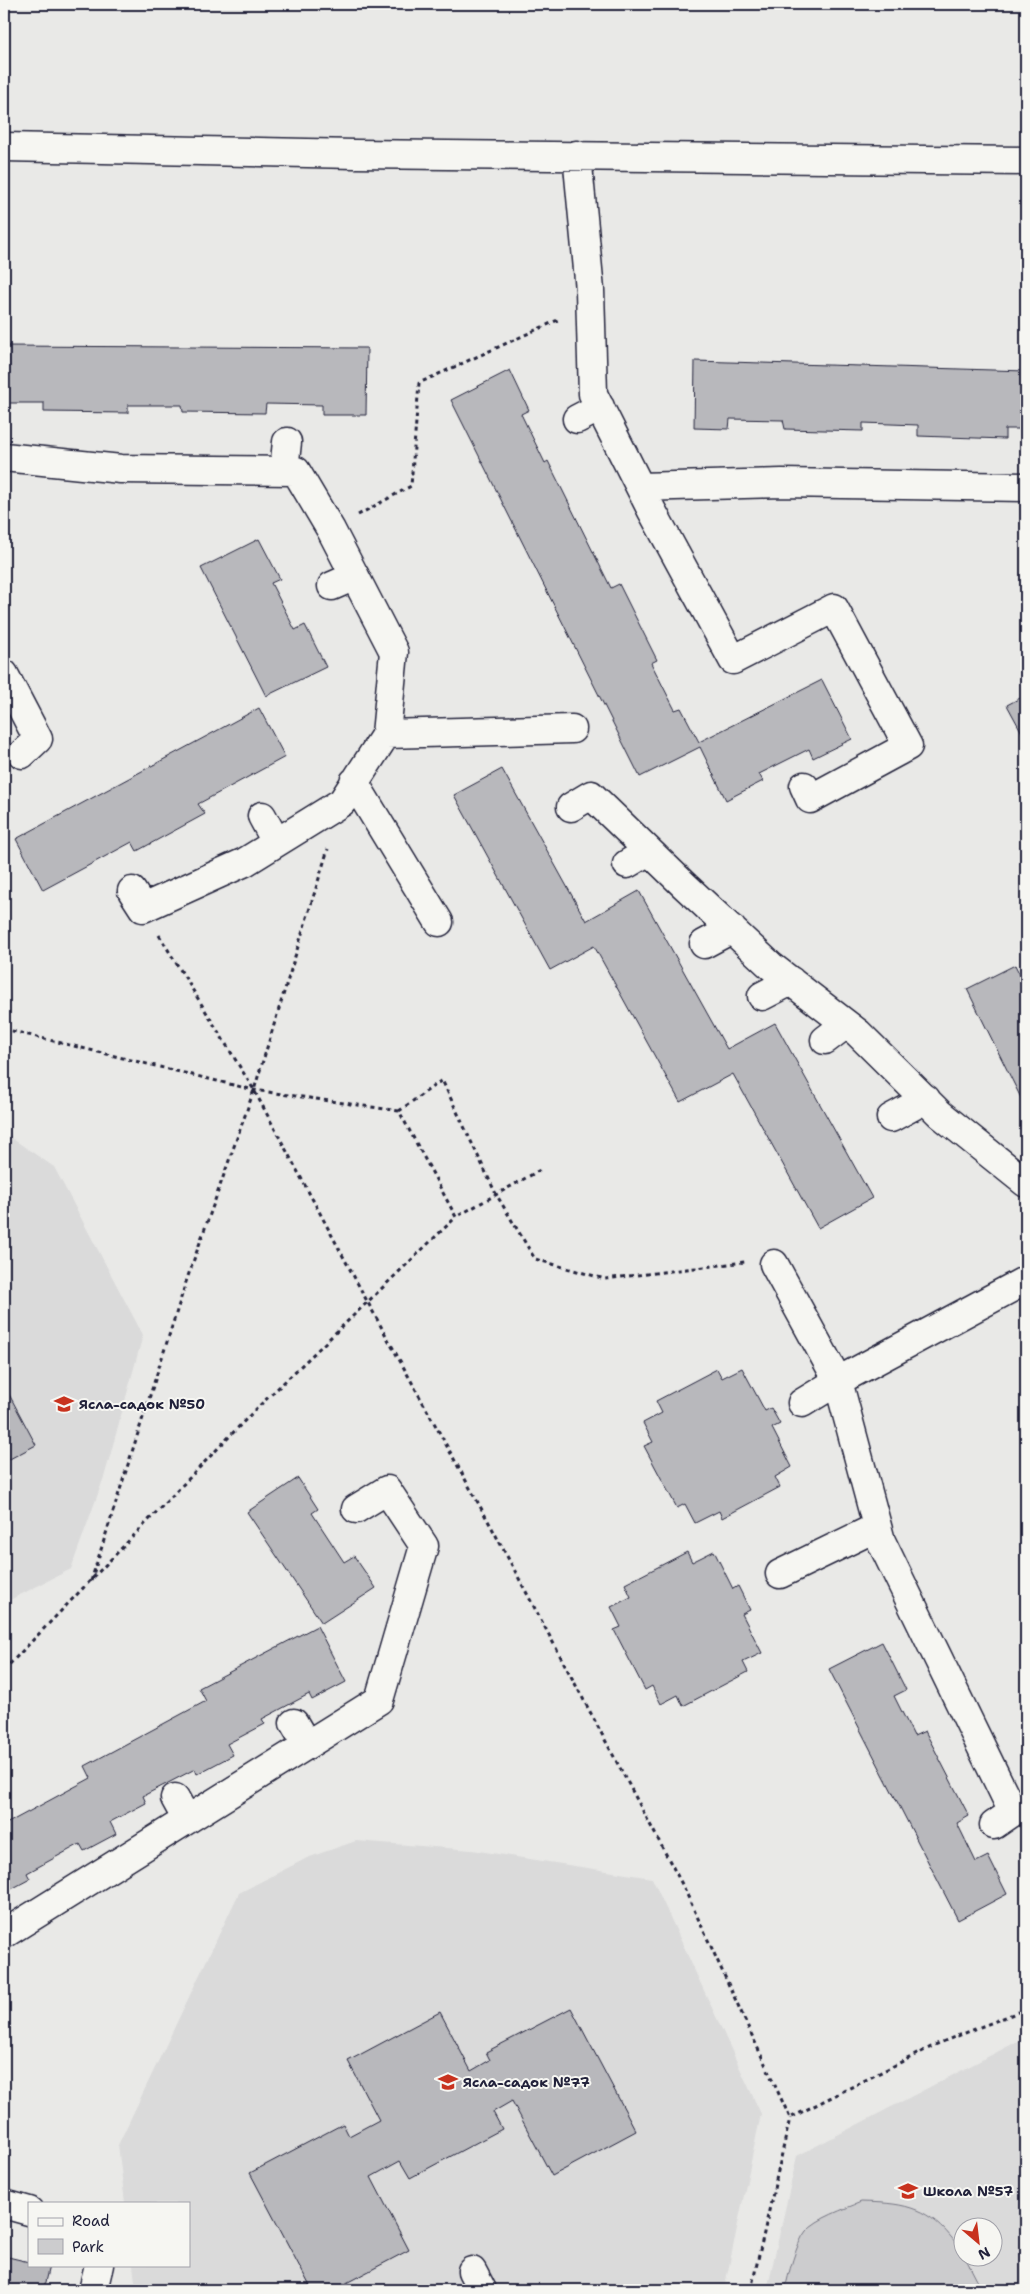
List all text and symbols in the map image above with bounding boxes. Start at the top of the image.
school or university icon: Ясла-садок №50 [53,1393,75,1415]
place label: Ясла-садок №50 [79,1395,205,1413]
school or university icon: Ясла-садок №77 [437,2071,459,2093]
place label: Ясла-садок №77 [463,2073,590,2091]
school or university icon: Школа №57 [897,2180,919,2202]
place label: Школа №57 [923,2182,1013,2200]
legend [28,2202,190,2266]
text: Road [72,2211,110,2231]
north arrow [952,2216,1002,2266]
text: Park [72,2237,104,2257]
text: N [975,2243,993,2264]

